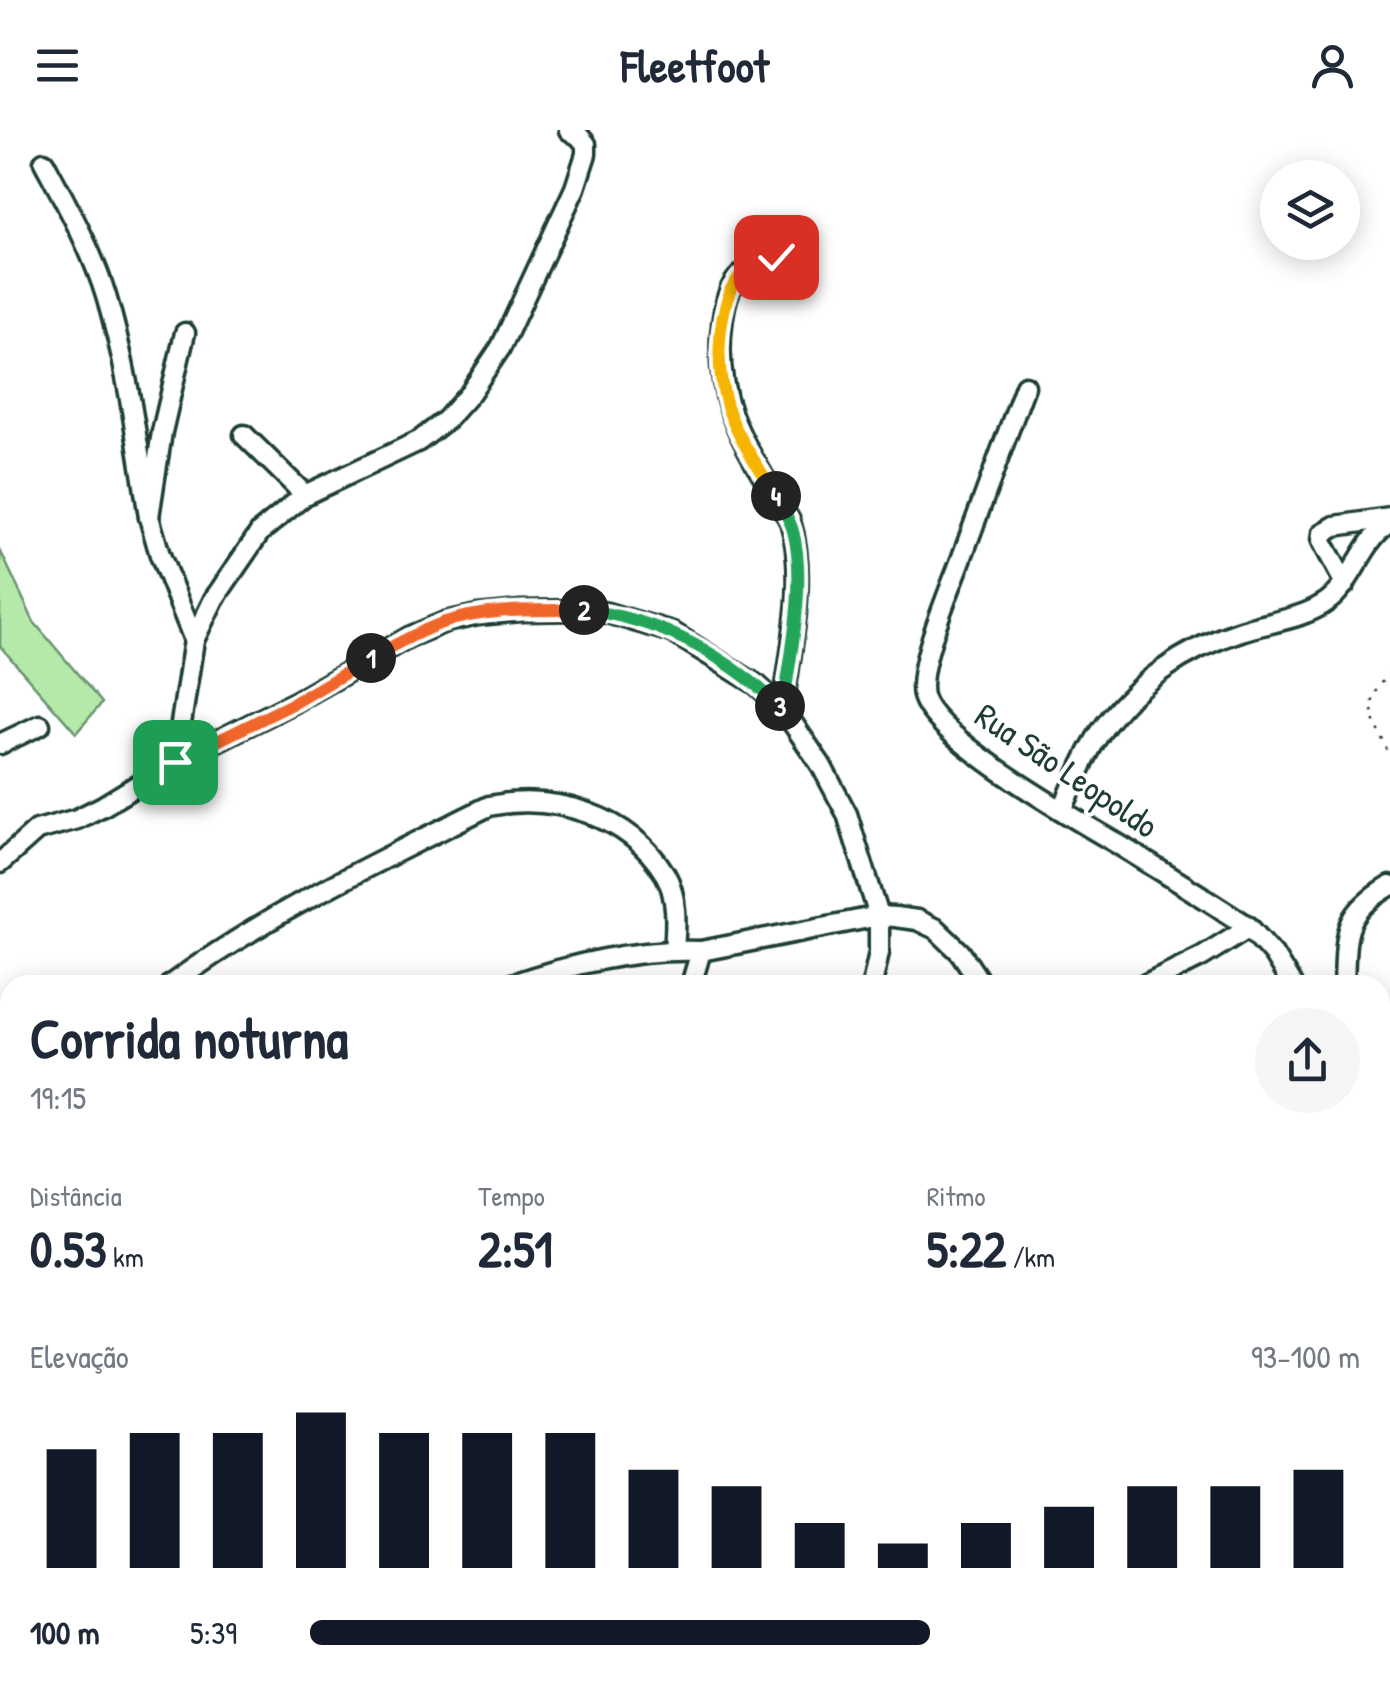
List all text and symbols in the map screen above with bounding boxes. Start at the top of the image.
text: Fleetfoot [621,35,769,96]
icon: menu [30,38,85,93]
icon: person [1305,38,1360,93]
map controls [1260,160,1360,260]
button: layers [1260,160,1360,260]
pin [734,215,819,300]
icon: check [749,230,804,285]
pin: 4 [751,471,801,521]
text: 4 [771,477,781,515]
pin: 2 [559,585,609,635]
text: 2 [577,591,591,629]
pin: 1 [346,633,396,683]
text: 1 [366,639,376,677]
pin: 3 [755,681,805,731]
text: 3 [774,687,786,725]
street label: Rua São Leopoldo [966,692,1168,848]
pin [133,720,218,805]
icon: arrive [148,735,203,790]
text: Corrida noturna [30,1001,348,1075]
button: share [1255,1008,1360,1113]
text: 19:15 [30,1076,86,1119]
text: Distância [30,1177,122,1215]
text: Tempo [478,1177,545,1215]
text: Ritmo [927,1177,986,1215]
text: 0.53 [30,1215,107,1283]
text: 2:51 [478,1215,553,1283]
text: 5:22 [927,1215,1006,1283]
text: km [107,1238,144,1276]
text: /km [1006,1238,1055,1276]
text: Elevação [30,1335,129,1378]
text: 93–100 m [1251,1335,1360,1378]
text: 100 m [30,1611,99,1654]
text: 5:39 [190,1611,237,1654]

